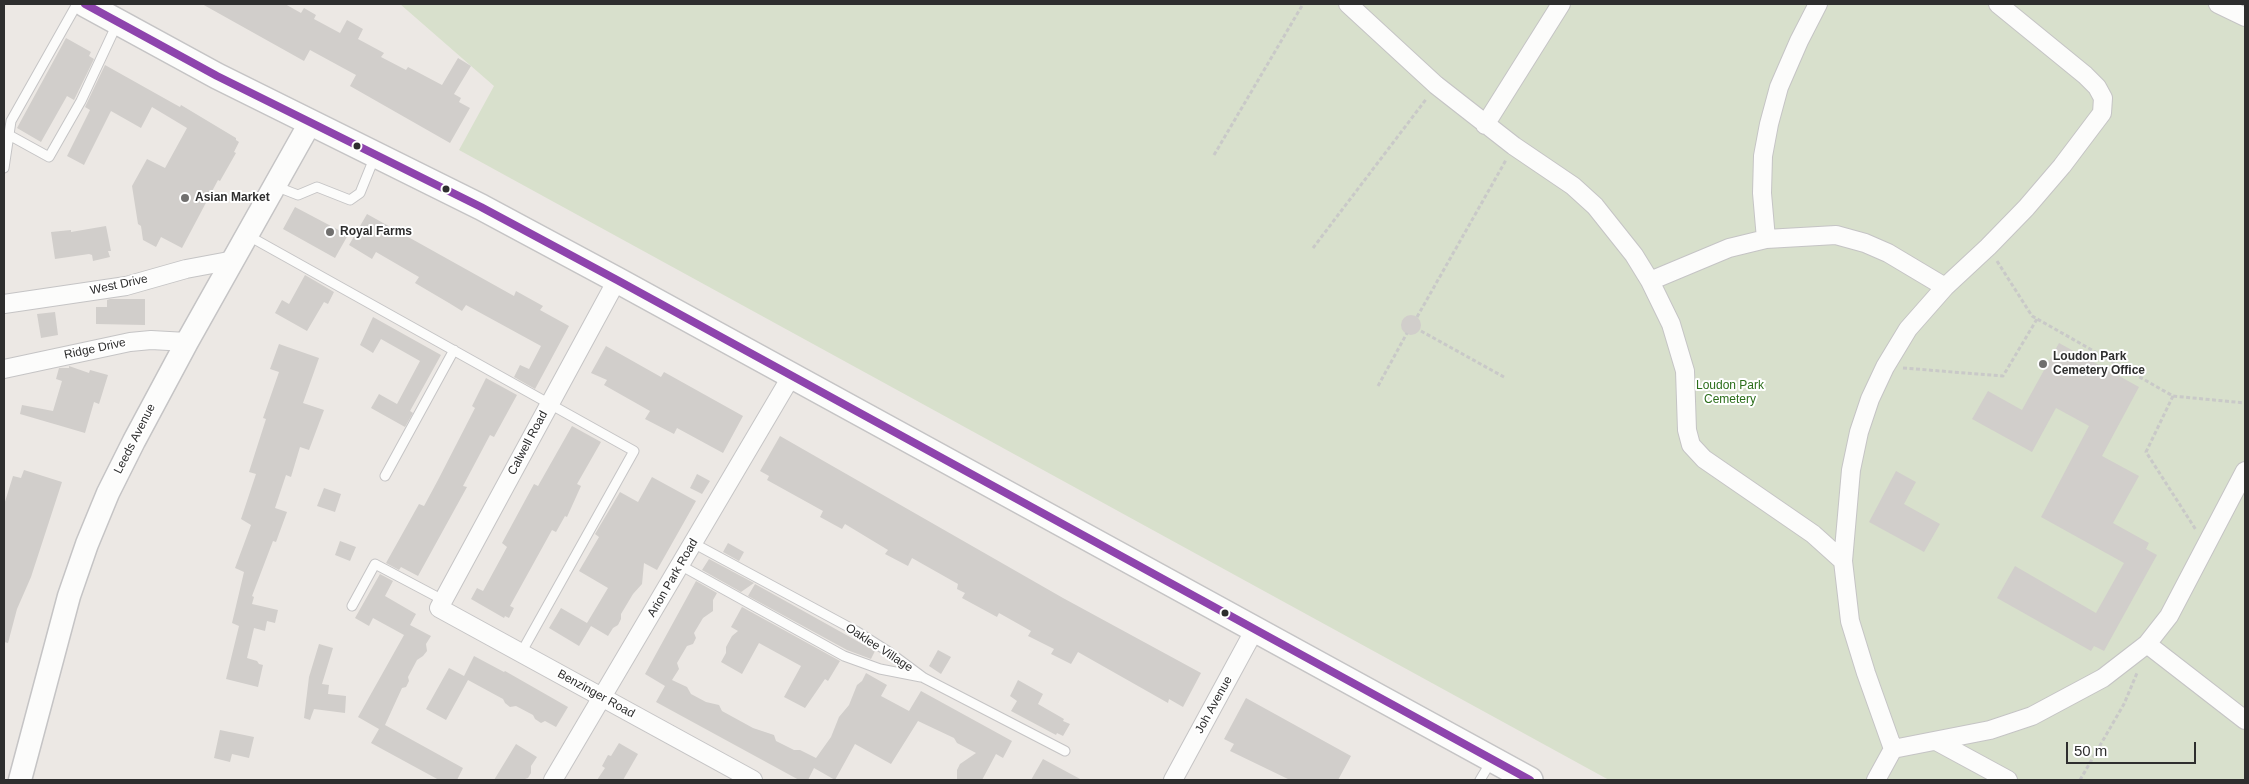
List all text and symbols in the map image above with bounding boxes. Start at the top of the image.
unlabelled marker [352,141,362,151]
unlabelled marker [441,184,451,194]
place label: Asian Market [195,191,270,205]
marker: Asian Market [179,192,191,204]
place label: Royal Farms [340,225,412,239]
marker: Royal Farms [324,226,336,238]
street label: West Drive [89,272,149,298]
street label: Ridge Drive [63,335,127,363]
place label: Loudon Park Cemetery Office [2053,350,2145,378]
marker: Loudon Park Cemetery Office [2037,358,2049,370]
park label: Loudon Park Cemetery [1696,379,1764,407]
street label: Leeds Avenue [111,402,159,476]
street label: Calwell Road [505,408,551,478]
street label: Arion Park Road [645,536,701,620]
unlabelled marker [1220,608,1230,618]
street label: Oaklee Village [843,621,915,675]
street label: Benzinger Road [555,667,637,721]
street label: Joh Avenue [1192,674,1236,736]
scale bar [2069,732,2199,764]
text: 50 m [2074,742,2107,759]

